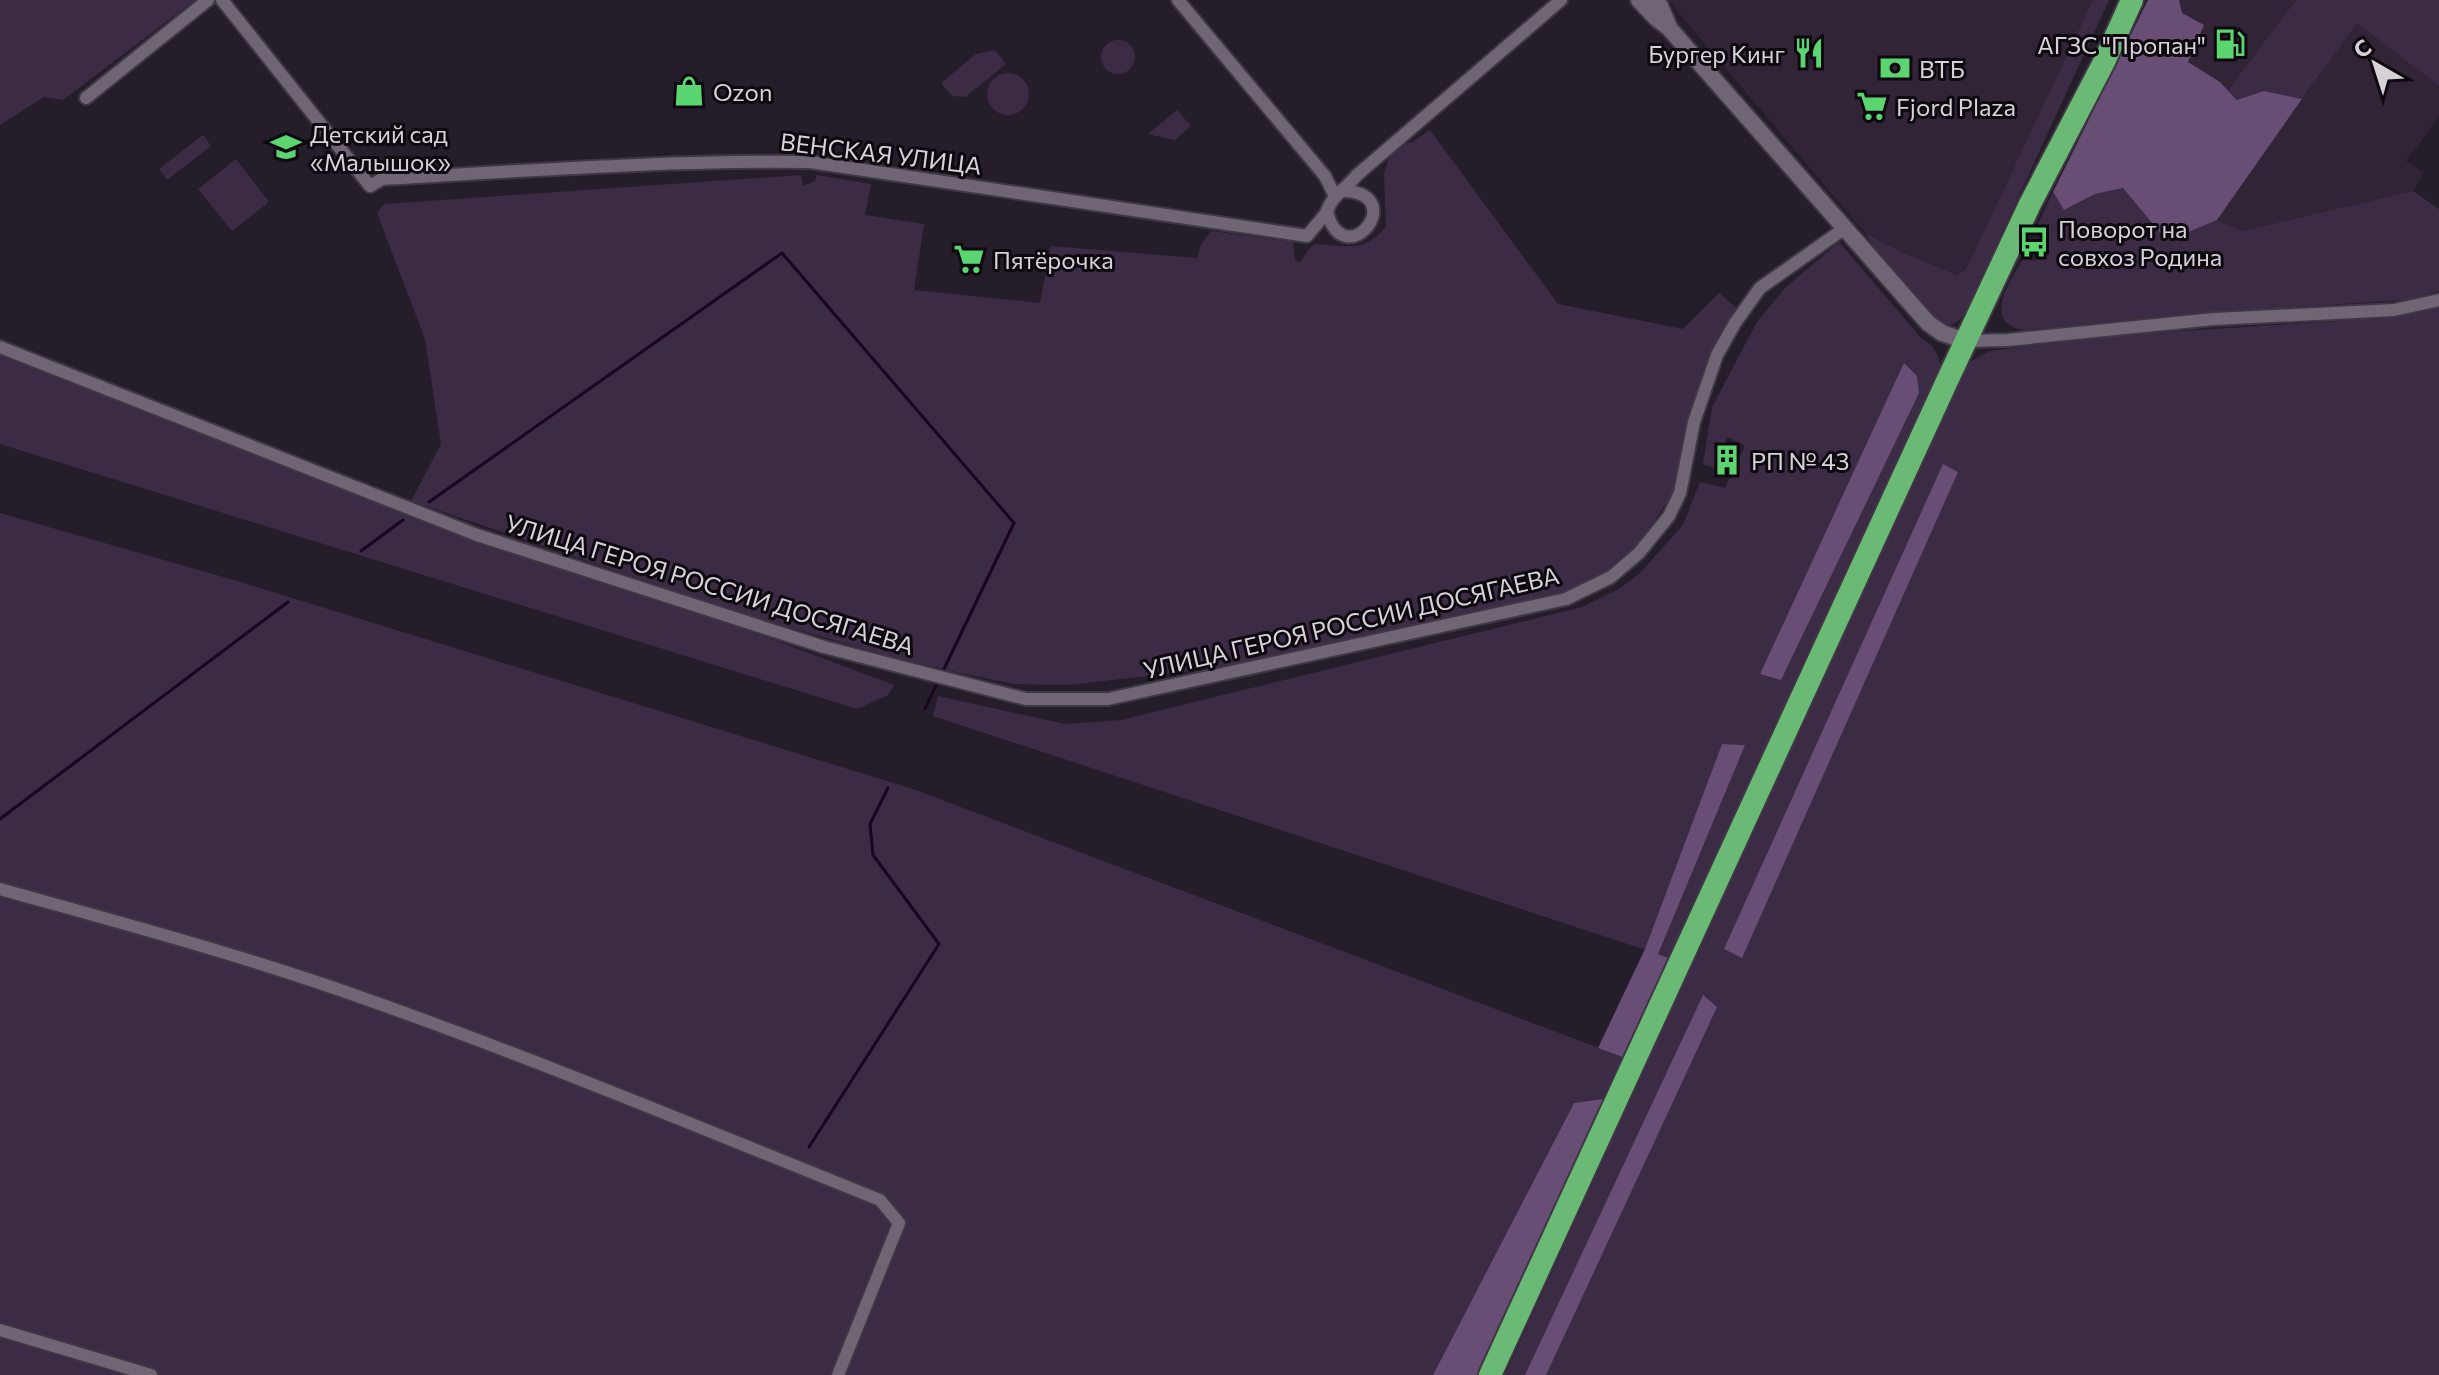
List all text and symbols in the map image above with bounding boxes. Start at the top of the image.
north arrow [2335,24,2415,104]
fuel station icon: АГЗС "Пропан" [2213,27,2247,61]
place label: АГЗС "Пропан" [2037,30,2206,59]
text: С [2348,33,2376,63]
restaurant icon: Бургер Кинг [1792,36,1826,70]
place label: Бургер Кинг [1648,39,1785,68]
bank icon: ВТБ [1878,51,1912,85]
place label: ВТБ [1919,54,1965,83]
shop icon: Ozon [672,74,706,108]
place label: Ozon [713,77,773,106]
supermarket icon: Fjord Plaza [1855,89,1889,123]
place label: Fjord Plaza [1896,92,2016,121]
place label: Детский сад «Малышок» [310,119,451,176]
street label: ВЕНСКАЯ УЛИЦА [779,126,983,180]
school or university icon: Детский сад «Малышок» [269,130,303,164]
place label: Поворот на совхоз Родина [2058,214,2222,271]
bus stop icon: Поворот на совхоз Родина [2017,225,2051,259]
supermarket icon: Пятёрочка [952,242,986,276]
place label: Пятёрочка [993,245,1114,274]
building icon: РП № 43 [1710,443,1744,477]
place label: РП № 43 [1751,446,1849,475]
street label: УЛИЦА ГЕРОЯ РОССИИ ДОСЯГАЕВА [502,508,918,660]
street label: УЛИЦА ГЕРОЯ РОССИИ ДОСЯГАЕВА [1140,560,1562,684]

